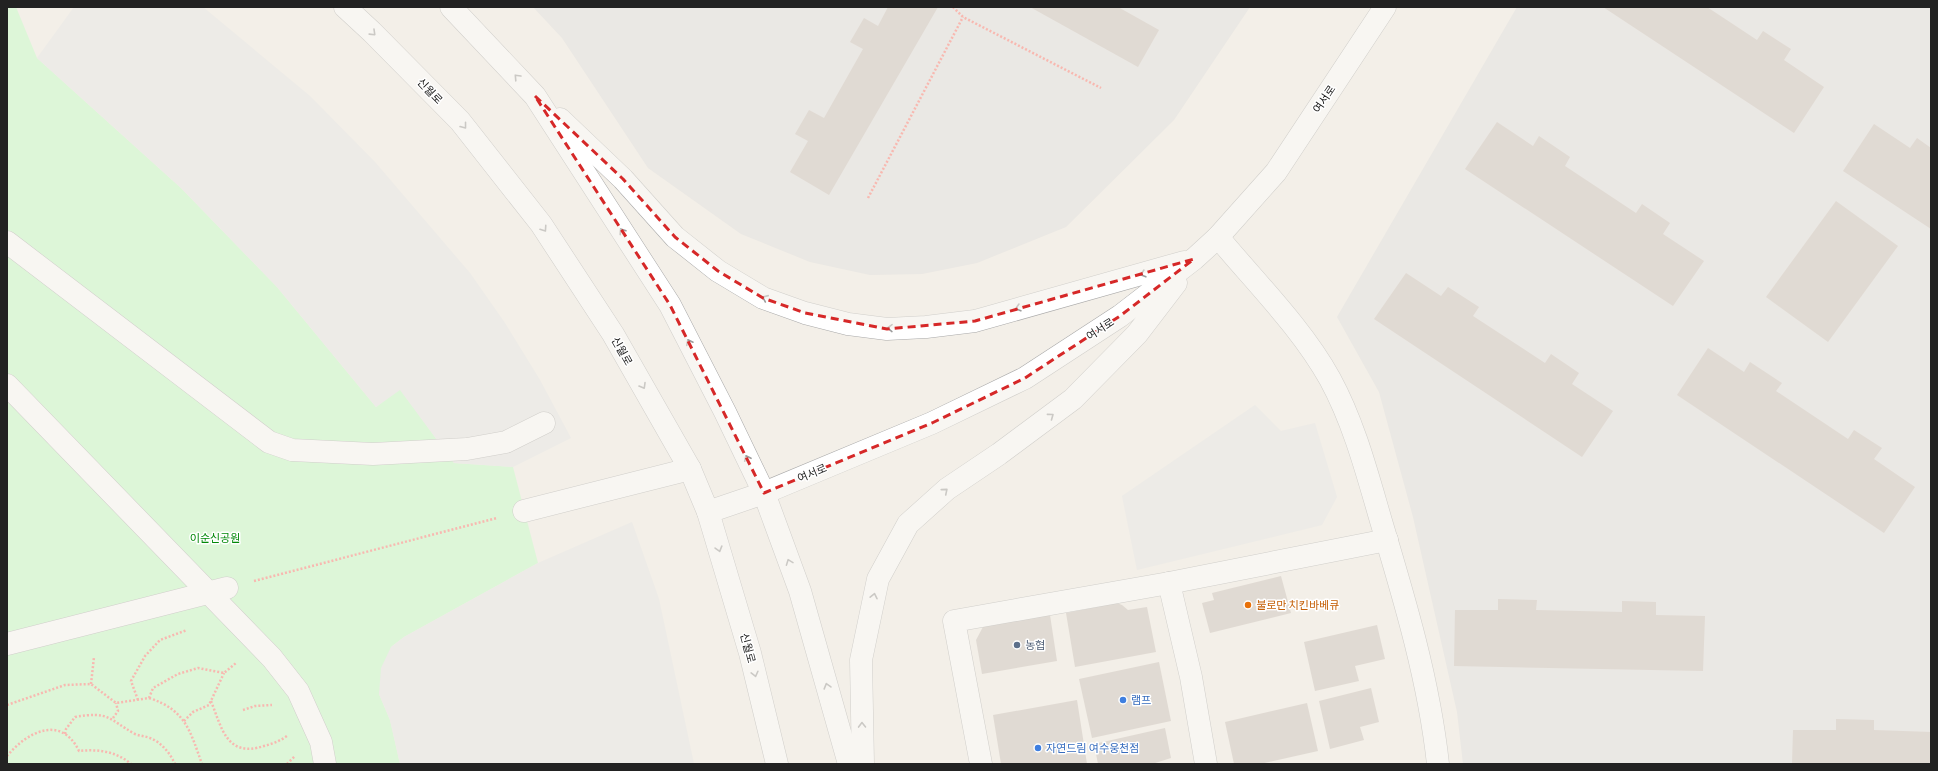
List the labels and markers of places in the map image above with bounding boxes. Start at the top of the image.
place label: 불로만 치킨바베큐 [1256,598,1339,612]
marker: 불로만 치킨바베큐 [1243,600,1253,610]
place label: 농협 [1025,638,1045,652]
marker: 농협 [1012,640,1022,650]
place label: 램프 [1131,693,1151,707]
marker: 램프 [1118,695,1128,705]
place label: 자연드림 여수웅천점 [1046,741,1139,755]
marker: 자연드림 여수웅천점 [1033,743,1043,753]

